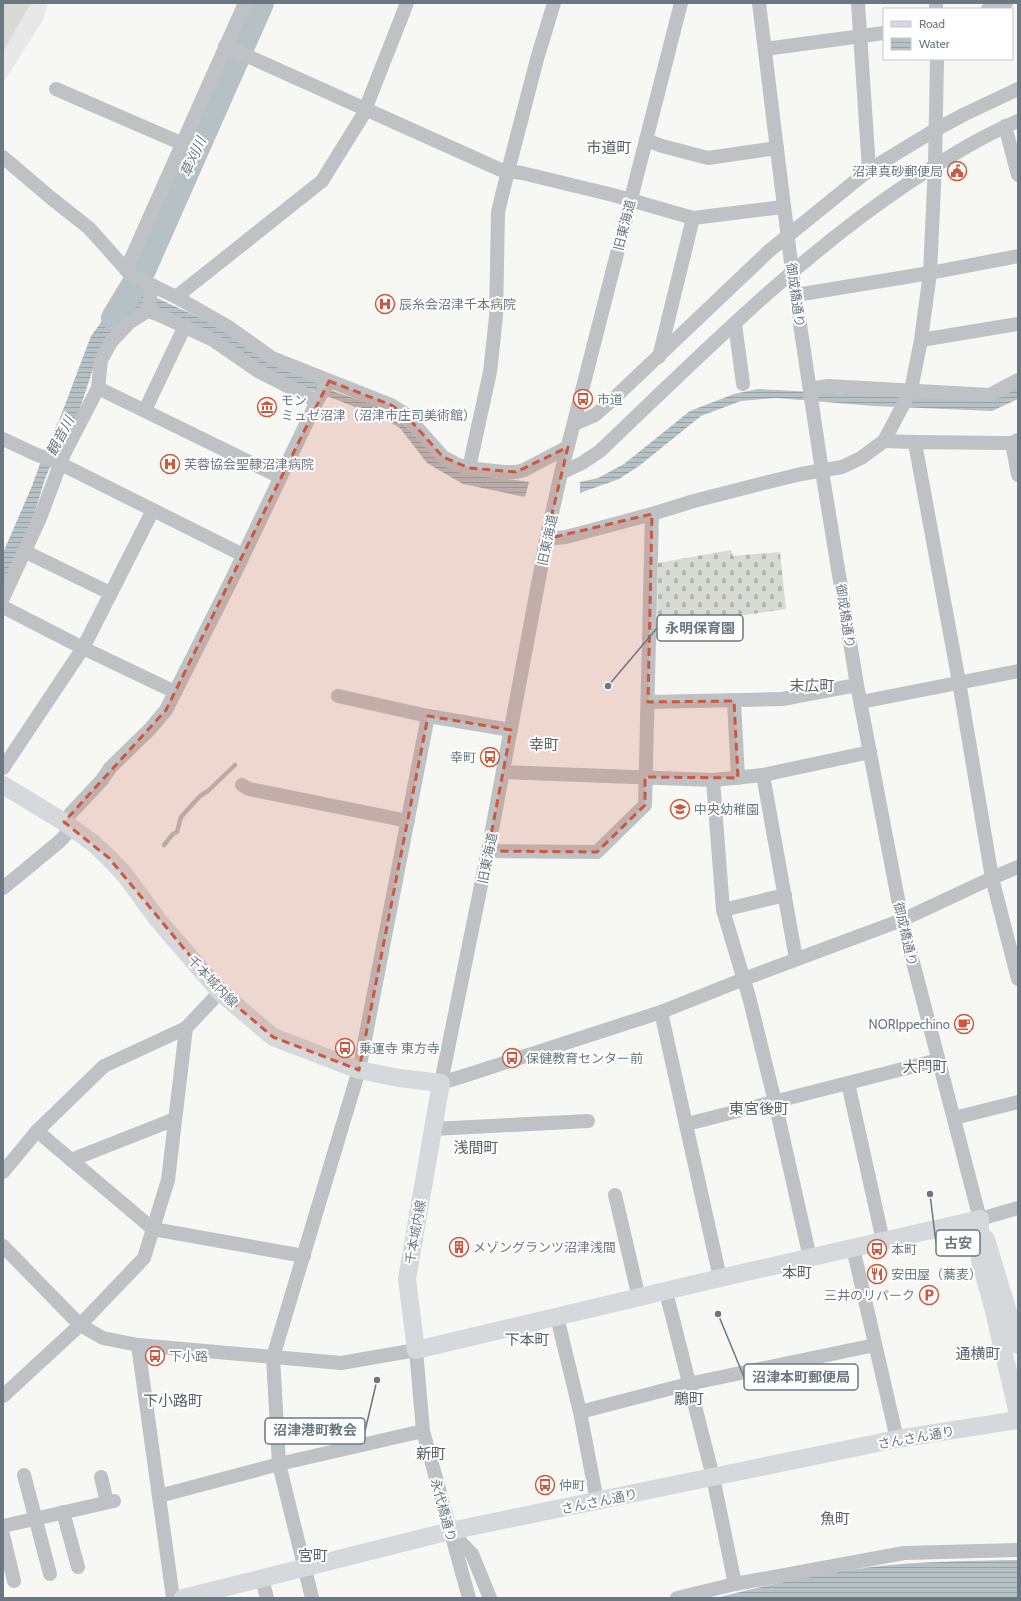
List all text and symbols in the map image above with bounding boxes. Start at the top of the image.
legend [883,8,1013,60]
text: Road [919,16,945,31]
text: Water [919,36,950,51]
water label: 草刈川 [176,132,211,180]
district label: 市道町 [586,139,632,157]
public building icon: 沼津真砂郵便局 [946,160,968,182]
place label: 沼津真砂郵便局 [852,163,943,179]
street label: 旧東海道 [610,198,638,252]
street label: 御成橋通り [784,262,808,328]
hospital icon: 辰糸会沼津千本病院 [374,293,396,315]
place label: 辰糸会沼津千本病院 [399,296,516,312]
bus stop icon: 市道 [572,388,594,410]
place label: 市道 [597,391,623,407]
place label: モン ミュゼ沼津（沼津市庄司美術館） [281,392,476,423]
museum icon: モン ミュゼ沼津（沼津市庄司美術館） [256,396,278,418]
water label: 観音川 [42,411,79,459]
hospital icon: 芙蓉協会聖隷沼津病院 [159,453,181,475]
place label: 芙蓉協会聖隷沼津病院 [184,456,314,472]
street label: 旧東海道 [534,513,560,567]
street label: 御成橋通り [833,583,859,649]
callout: 永明保育園 [657,615,743,641]
text: 永明保育園 [665,619,735,637]
district label: 末広町 [789,677,835,695]
district label: 幸町 [529,736,559,754]
bus stop icon: 幸町 [479,746,501,768]
place label: 幸町 [450,749,476,765]
school or university icon: 中央幼稚園 [669,798,691,820]
place label: 中央幼稚園 [694,801,759,817]
street label: 旧東海道 [474,831,500,885]
street label: 御成橋通り [891,901,921,967]
street label: 千本城内線 [185,952,241,1010]
cafe icon: NORIppechino [953,1013,975,1035]
place label: NORIppechino [869,1016,950,1032]
bus stop icon: 乗運寺 東方寺 [334,1037,356,1059]
place label: 乗運寺 東方寺 [359,1040,440,1056]
bus stop icon: 保健教育センター前 [501,1047,523,1069]
place label: 保健教育センター前 [526,1050,643,1066]
district label: 大門町 [902,1058,948,1076]
district label: 東宮後町 [729,1100,789,1118]
district label: 浅間町 [453,1139,499,1157]
street label: 千本城内線 [401,1199,429,1265]
callout: 古安 [936,1230,980,1256]
text: 古安 [944,1234,972,1252]
building icon: メゾングランツ沼津浅間 [448,1236,470,1258]
bus stop icon: 本町 [866,1238,888,1260]
place label: メゾングランツ沼津浅間 [473,1239,616,1255]
place label: 本町 [891,1241,917,1257]
restaurant icon: 安田屋（蕎麦） [866,1263,888,1285]
district label: 本町 [782,1264,812,1282]
place label: 安田屋（蕎麦） [891,1266,982,1282]
parking icon: 三井のリパーク [918,1284,940,1306]
place label: 三井のリパーク [824,1287,915,1303]
district label: 下本町 [504,1331,550,1349]
bus stop icon: 下小路 [144,1345,166,1367]
district label: 通横町 [955,1345,1001,1363]
place label: 下小路 [169,1348,208,1364]
callout: 沼津本町郵便局 [744,1364,858,1390]
text: 沼津本町郵便局 [752,1368,850,1386]
district label: 鵰町 [674,1390,704,1408]
district label: 下小路町 [143,1392,203,1410]
callout: 沼津港町教会 [265,1418,365,1444]
text: 沼津港町教会 [273,1421,357,1439]
street label: さんさん通り [876,1422,956,1452]
district label: 新町 [416,1445,446,1463]
bus stop icon: 仲町 [534,1474,556,1496]
street label: 永代橋通り [428,1477,460,1543]
place label: 仲町 [559,1477,585,1493]
street label: さんさん通り [559,1485,639,1517]
district label: 魚町 [820,1510,850,1528]
district label: 宮町 [298,1547,328,1565]

